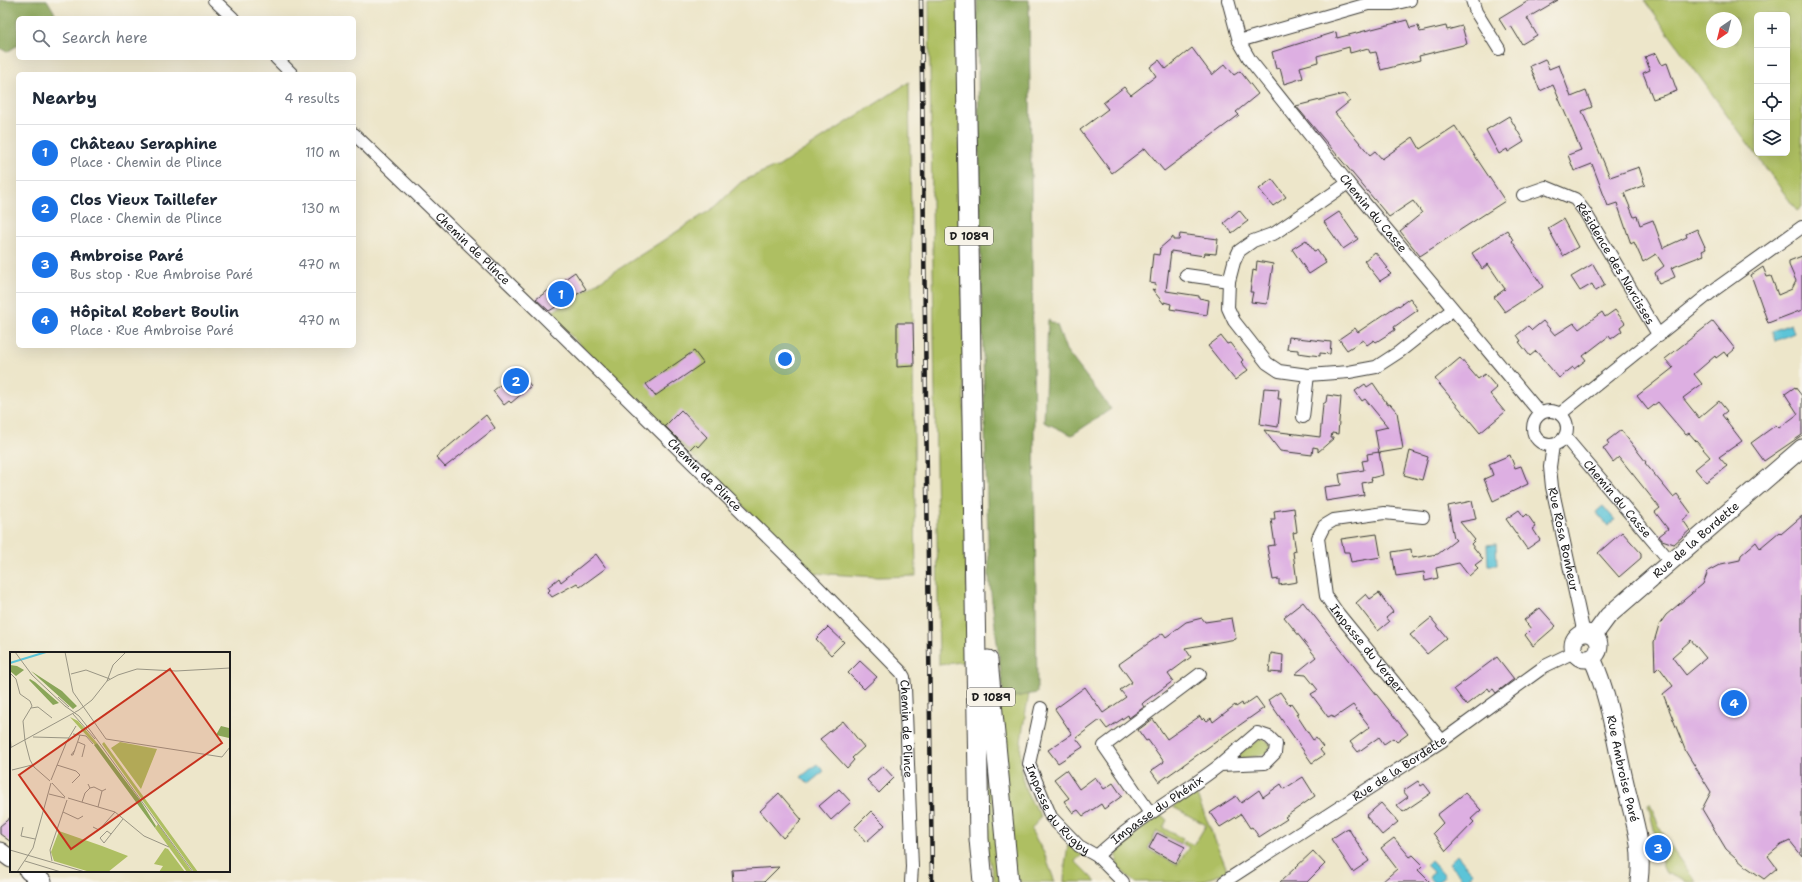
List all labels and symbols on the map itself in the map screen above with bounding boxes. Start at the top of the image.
north arrow [1706,12,1742,48]
street label: Chemin du Casse [1336,171,1411,256]
street label: Résidence des Narcisses [1572,199,1658,328]
street label: Chemin de Plince [432,209,514,288]
road number: D 1089 [945,227,993,245]
pin: 1 [548,279,574,309]
your location [775,349,795,369]
pin: 2 [503,366,529,396]
street label: Chemin de Plince [664,435,745,515]
street label: Chemin du Casse [1580,456,1655,541]
street label: Rue Rosa Bonheur [1544,486,1583,593]
street label: Rue de la Bordette [1649,498,1743,582]
street label: Impasse du Verger [1326,601,1408,697]
inset map [10,652,230,872]
street label: Chemin de Plince [896,679,917,778]
road number: D 1089 [967,688,1015,706]
pin: 4 [1721,688,1747,718]
street label: Rue Ambroise Paré [1603,714,1643,824]
street label: Rue de la Bordette [1349,732,1450,805]
street label: Impasse du Rugby [1022,762,1093,858]
street label: Impasse du Phénix [1108,772,1207,848]
pin: 3 [1645,833,1671,863]

